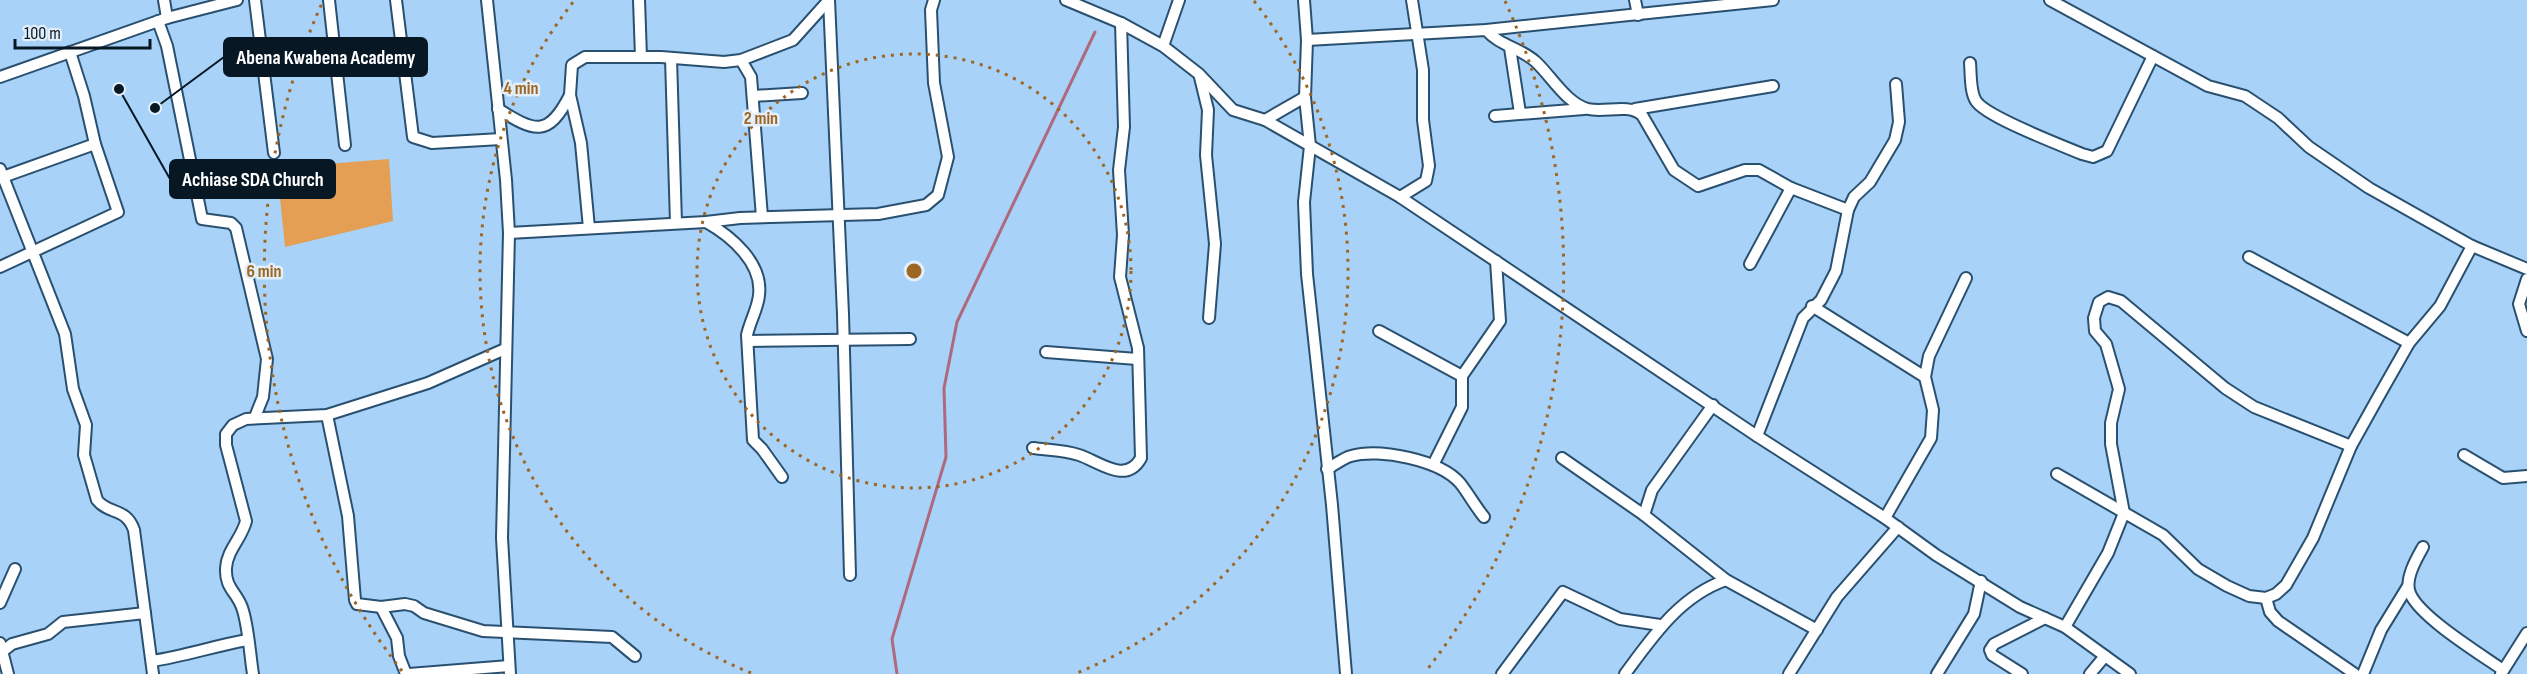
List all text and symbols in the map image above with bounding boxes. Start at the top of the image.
scale bar [15,12,150,50]
text: 100 m [24,23,61,44]
callout: Abena Kwabena Academy [224,38,427,76]
text: Abena Kwabena Academy [236,46,416,70]
text: 4 min [504,78,538,99]
text: 2 min [744,108,778,129]
callout: Achiase SDA Church [170,160,335,198]
text: Achiase SDA Church [181,168,324,192]
text: 6 min [247,261,281,282]
centre of rings [904,261,924,281]

